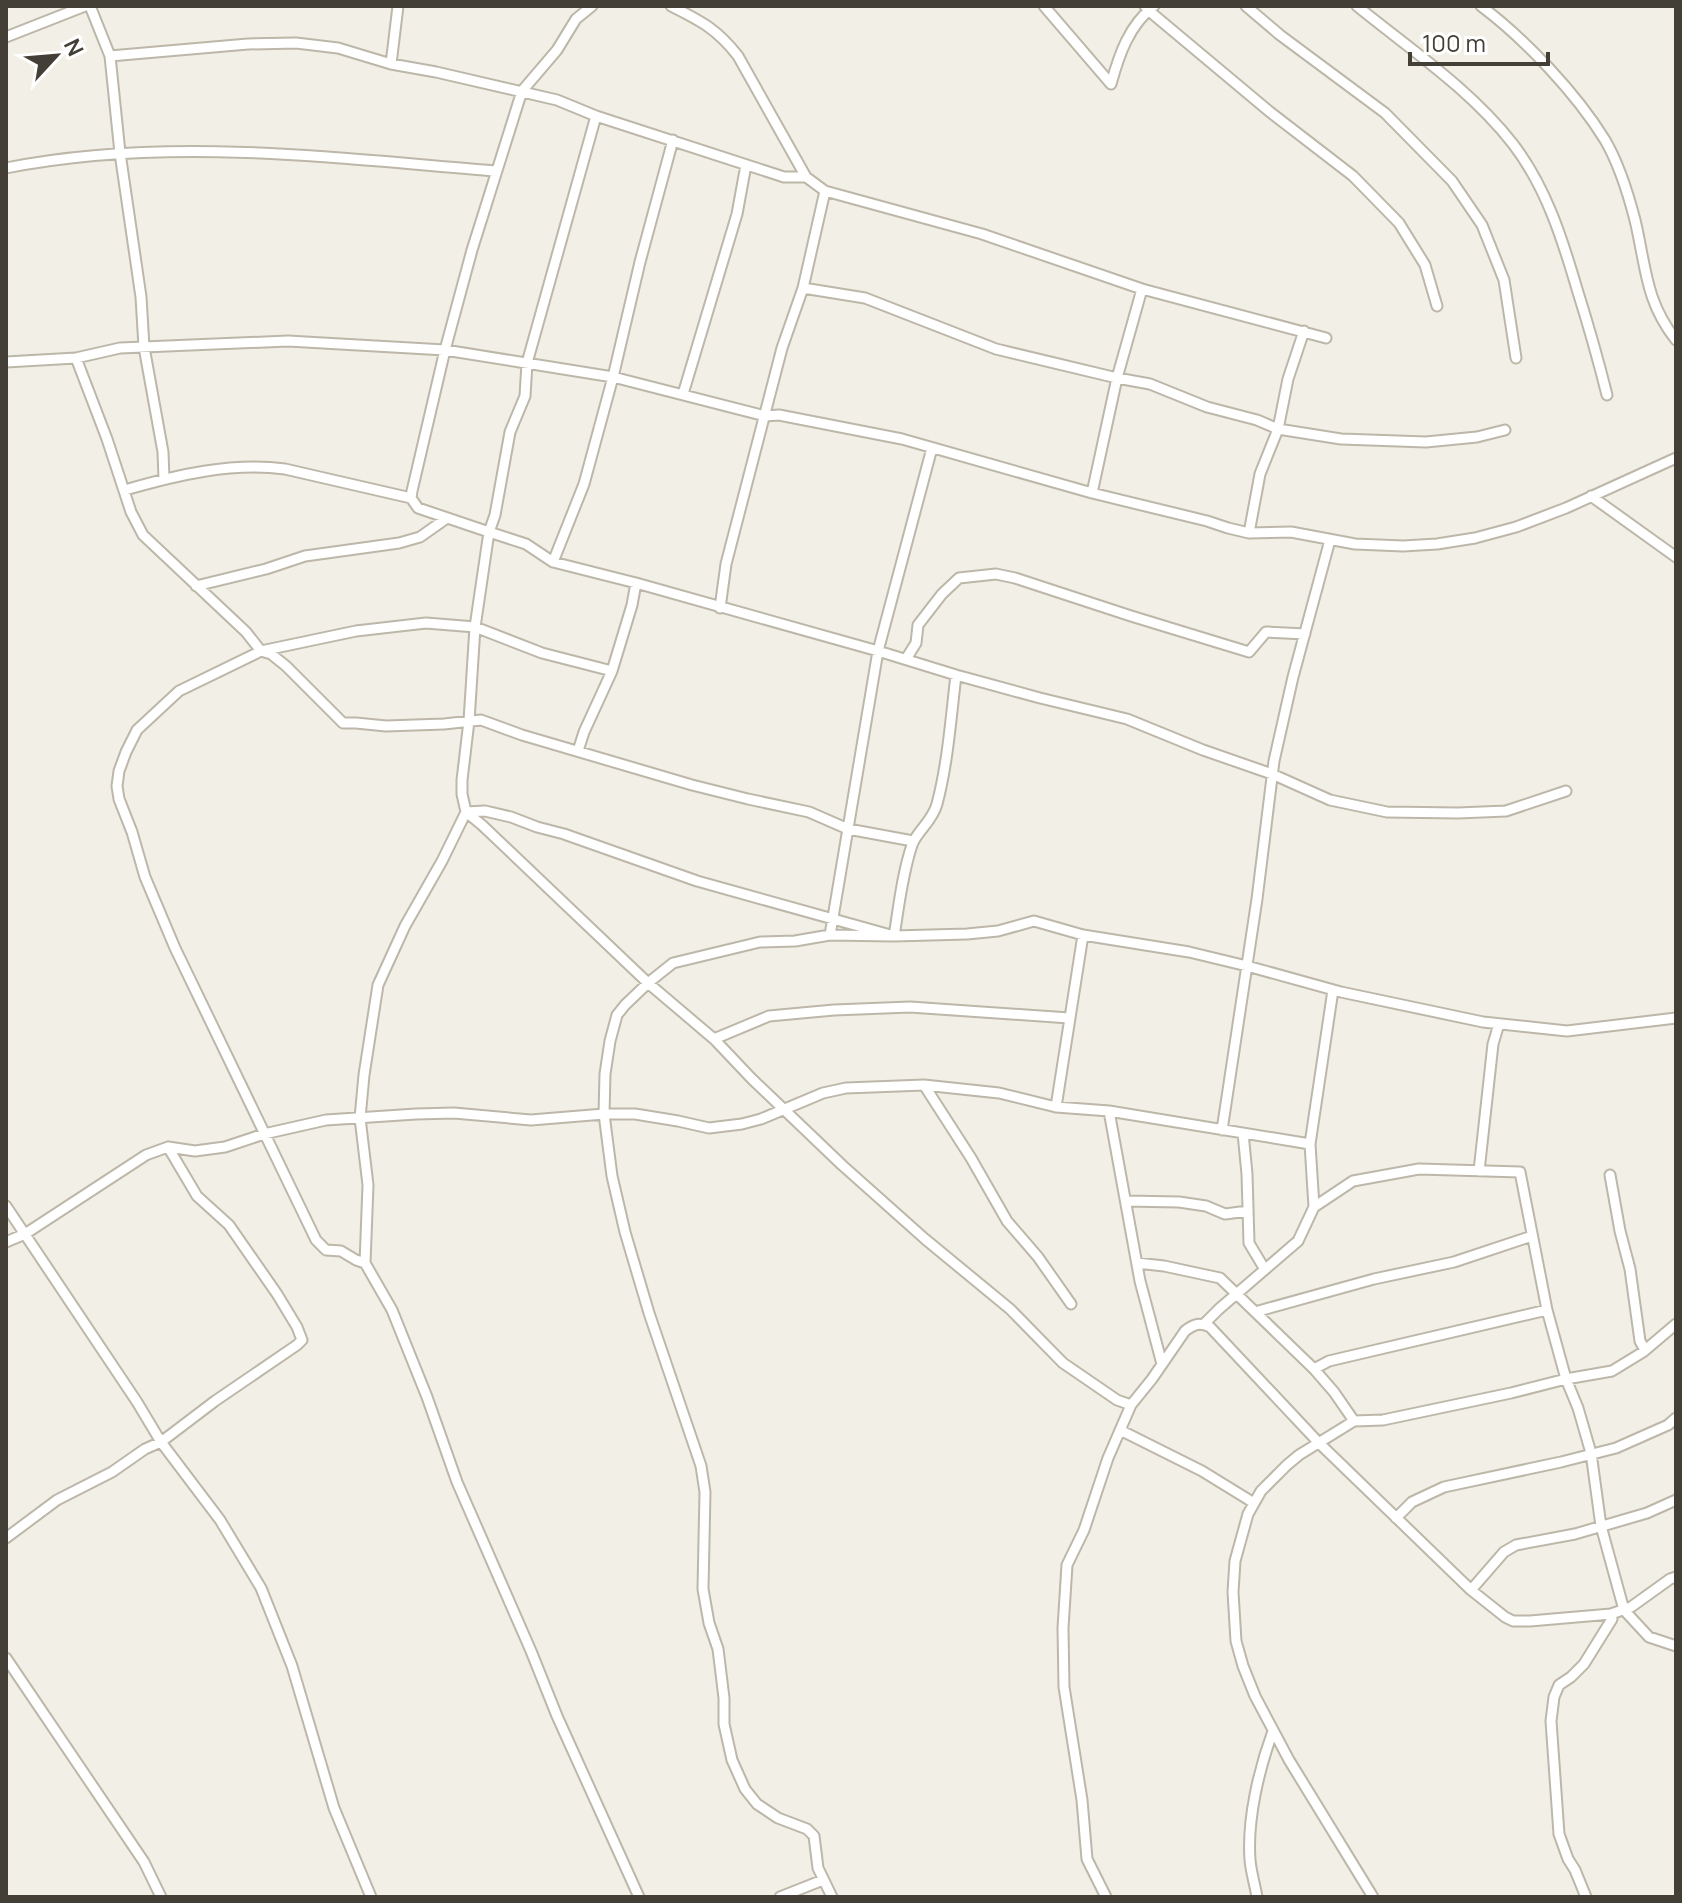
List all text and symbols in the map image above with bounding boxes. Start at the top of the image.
north arrow [16,16,96,96]
scale bar [1410,16,1548,66]
text: 100 m [1422,26,1486,59]
text: N [57,34,91,61]

